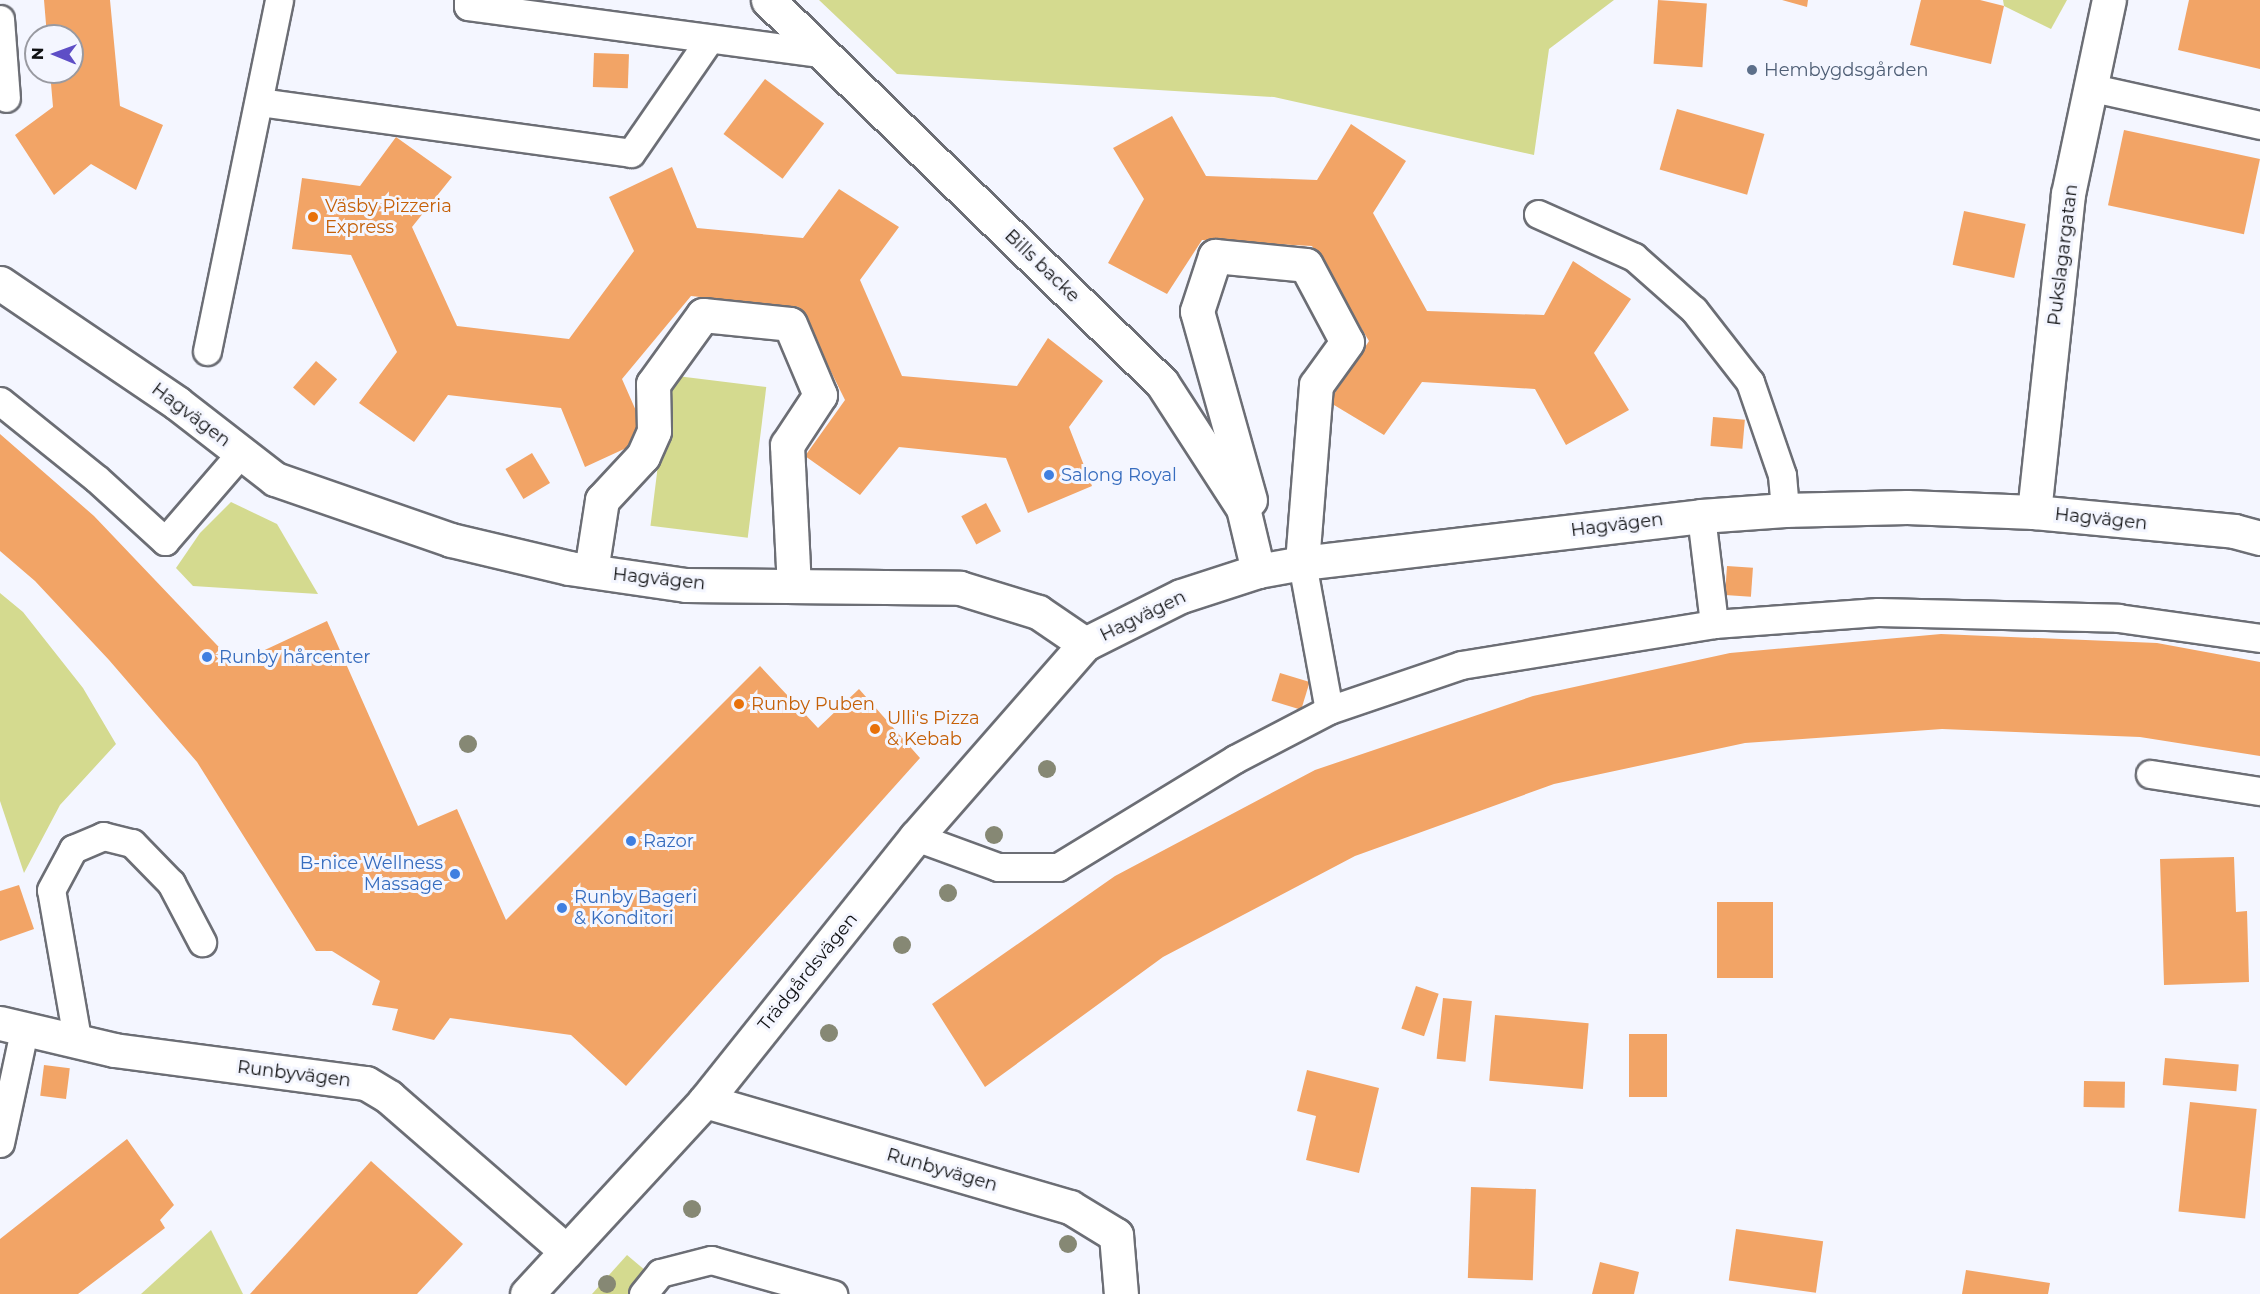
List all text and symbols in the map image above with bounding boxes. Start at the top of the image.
north arrow [24,24,84,84]
text: N [28,47,47,60]
place label: Hembygdsgården [1764,59,1929,81]
marker: Hembygdsgården [1745,63,1759,77]
street label: Pukslagargatan [2044,183,2082,327]
place label: Väsby Pizzeria Express [325,196,452,238]
marker: Väsby Pizzeria Express [306,210,320,224]
street label: Bills backe [1000,225,1084,307]
street label: Hagvägen [147,378,235,452]
place label: Salong Royal [1061,464,1177,486]
marker: Salong Royal [1042,468,1056,482]
street label: Hagvägen [2054,503,2148,535]
street label: Hagvägen [1570,509,1664,541]
street label: Hagvägen [612,563,706,595]
street label: Hagvägen [1096,586,1190,646]
place label: Runby hårcenter [219,646,371,668]
marker: Runby hårcenter [200,650,214,664]
place label: Runby Puben [751,693,875,715]
marker: Runby Puben [732,697,746,711]
place label: Ulli's Pizza & Kebab [887,708,980,750]
marker: Ulli's Pizza & Kebab [868,722,882,736]
place label: Razor [643,830,694,852]
marker: Razor [624,834,638,848]
place label: B-nice Wellness Massage [300,853,443,896]
marker: B-nice Wellness Massage [448,867,462,881]
place label: Runby Bageri & Konditori [574,887,697,930]
marker: Runby Bageri & Konditori [555,901,569,915]
street label: Trädgårdsvägen [754,909,862,1035]
street label: Runbyvägen [236,1056,352,1092]
street label: Runbyvägen [884,1144,1000,1196]

